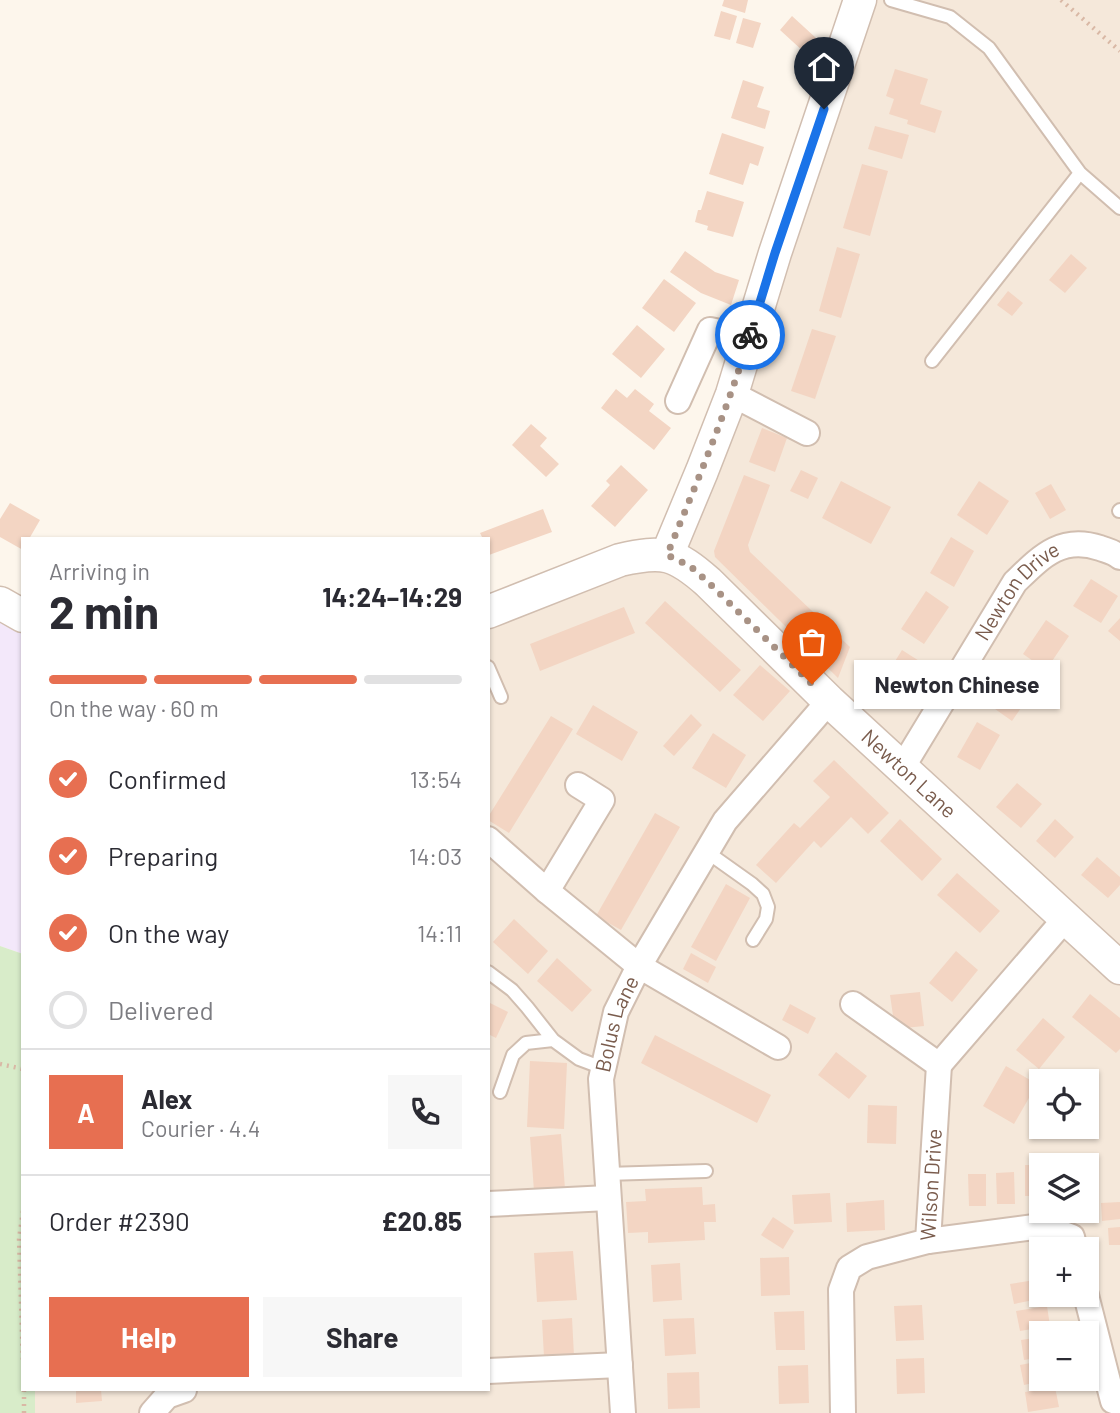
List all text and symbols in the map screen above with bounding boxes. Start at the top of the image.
pin [794,37,854,109]
icon: home [805,48,843,86]
courier [715,300,785,370]
icon: bike [731,316,769,354]
street label: Newton Drive [969,536,1063,644]
text: Arriving in [49,557,150,585]
text: 14:24–14:29 [322,581,462,612]
text: 2 min [49,583,159,638]
pin [782,612,842,684]
icon: bag [793,623,831,661]
callout: Newton Chinese [854,660,1060,708]
text: Newton Chinese [874,670,1040,698]
text: On the way · 60 m [49,694,219,722]
street label: Newton Lane [857,723,962,823]
icon: check [49,760,87,798]
text: Confirmed [108,763,227,794]
text: 13:54 [410,765,462,793]
icon: check [49,837,87,875]
text: Preparing [108,840,218,871]
text: 14:03 [409,842,462,870]
icon: check [49,914,87,952]
text: On the way [108,917,229,948]
text: 14:11 [417,919,462,947]
street label: Bolus Lane [589,971,643,1074]
text: Delivered [108,994,214,1025]
map controls [1029,1069,1099,1391]
button: locate [1029,1069,1099,1139]
button: phone [388,1075,462,1149]
text: Alex [141,1083,192,1114]
text: A [77,1097,95,1128]
text: Courier · 4.4 [141,1114,260,1142]
street label: Wilson Drive [914,1128,946,1242]
button: layers [1029,1153,1099,1223]
text: Order #2390 [49,1205,190,1236]
text: £20.85 [382,1205,462,1236]
button: + [1029,1237,1099,1307]
button: Help [49,1297,249,1377]
button: Share [263,1297,462,1377]
button: − [1029,1321,1099,1391]

